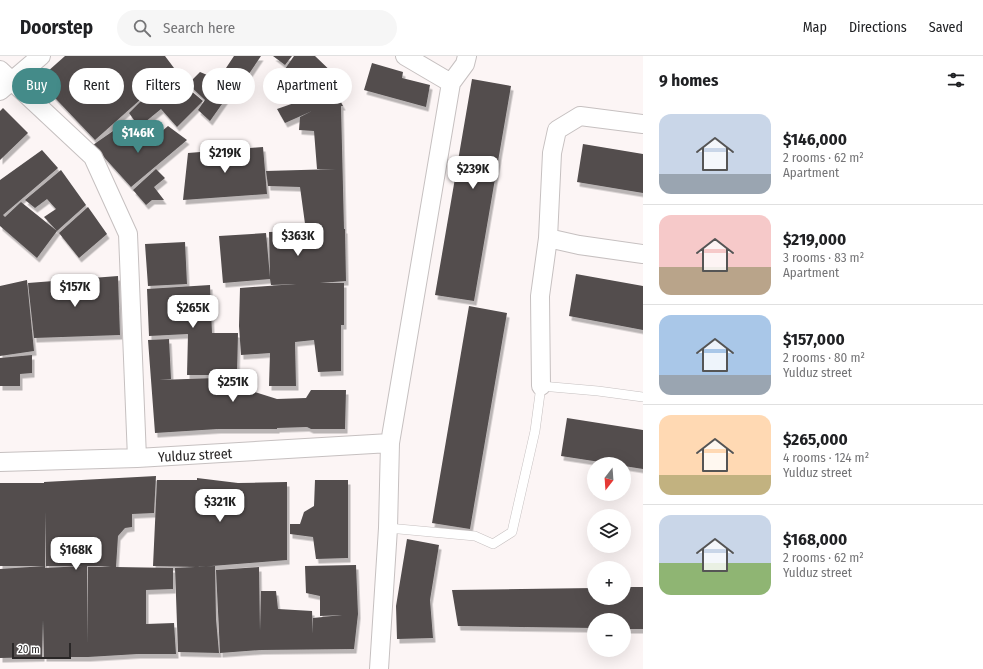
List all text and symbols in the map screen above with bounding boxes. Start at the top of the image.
search box [117,10,397,46]
text: Doorstep [20,16,93,39]
icon: search [131,17,153,39]
text: Search here [163,19,235,37]
text: Map [803,19,827,36]
text: Directions [849,19,907,36]
text: Saved [929,19,963,36]
chip: Buy [12,68,61,104]
chip: Rent [69,68,124,104]
chip: Filters [132,68,194,104]
chip: New [202,68,255,104]
chip: Apartment [263,68,352,104]
icon: filters [945,69,967,91]
text: 9 homes [659,70,718,91]
pin: $146K [110,120,166,154]
text: $146K [122,125,154,140]
text: $146,000 [783,129,847,150]
icon: home [691,130,739,178]
pin: $219K [197,140,253,174]
text: $219K [209,145,241,160]
text: 2 rooms · 62 m² [783,150,864,165]
pin: $239K [445,156,501,190]
text: $239K [457,161,489,176]
text: Apartment [783,165,839,180]
pin: $363K [270,223,326,257]
text: $363K [281,228,315,243]
text: $219,000 [783,229,846,250]
icon: home [691,231,739,279]
text: 3 rooms · 83 m² [783,250,864,265]
text: Apartment [783,265,839,280]
pin: $157K [47,274,103,308]
text: $157K [60,279,90,294]
pin: $265K [165,295,221,329]
text: $265K [176,300,210,315]
text: $157,000 [783,329,845,350]
icon: home [691,331,739,379]
text: 2 rooms · 80 m² [783,350,865,365]
text: Yulduz street [783,365,852,380]
pin: $251K [205,369,261,403]
text: $251K [217,374,249,389]
text: $265,000 [783,429,848,450]
icon: home [691,431,739,479]
street label: Yulduz street [157,445,233,466]
text: 4 rooms · 124 m² [783,450,869,465]
north arrow [587,457,631,501]
map controls [587,457,631,657]
text: Yulduz street [783,465,852,480]
pin: $321K [192,489,248,523]
text: $321K [204,494,236,509]
button: layers [587,509,631,553]
text: $168,000 [783,529,847,550]
icon: home [691,531,739,579]
pin: $168K [48,537,104,571]
text: $168K [60,542,92,557]
text: 2 rooms · 62 m² [783,550,864,565]
button: + [587,561,631,605]
text: Yulduz street [783,565,852,580]
button: − [587,613,631,657]
scale bar [12,641,71,660]
text: 20 m [18,643,40,656]

